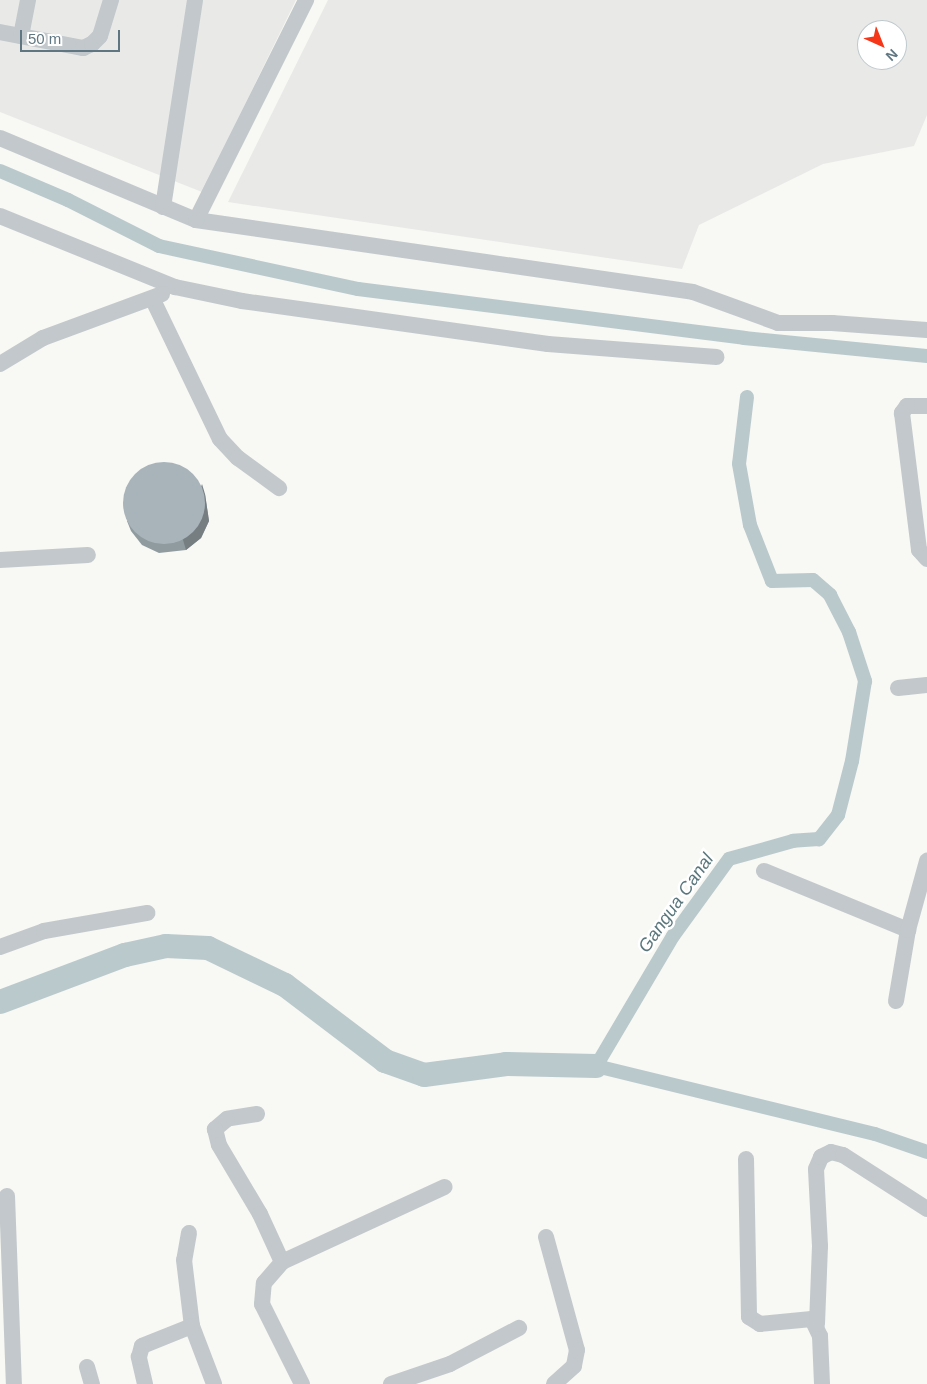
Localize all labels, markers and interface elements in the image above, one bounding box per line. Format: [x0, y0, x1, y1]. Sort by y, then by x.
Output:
scale bar [22, 20, 122, 52]
north arrow [857, 20, 907, 70]
text: 50 m [28, 30, 61, 47]
text: N [883, 46, 901, 64]
water label: Gangua Canal [634, 849, 718, 957]

